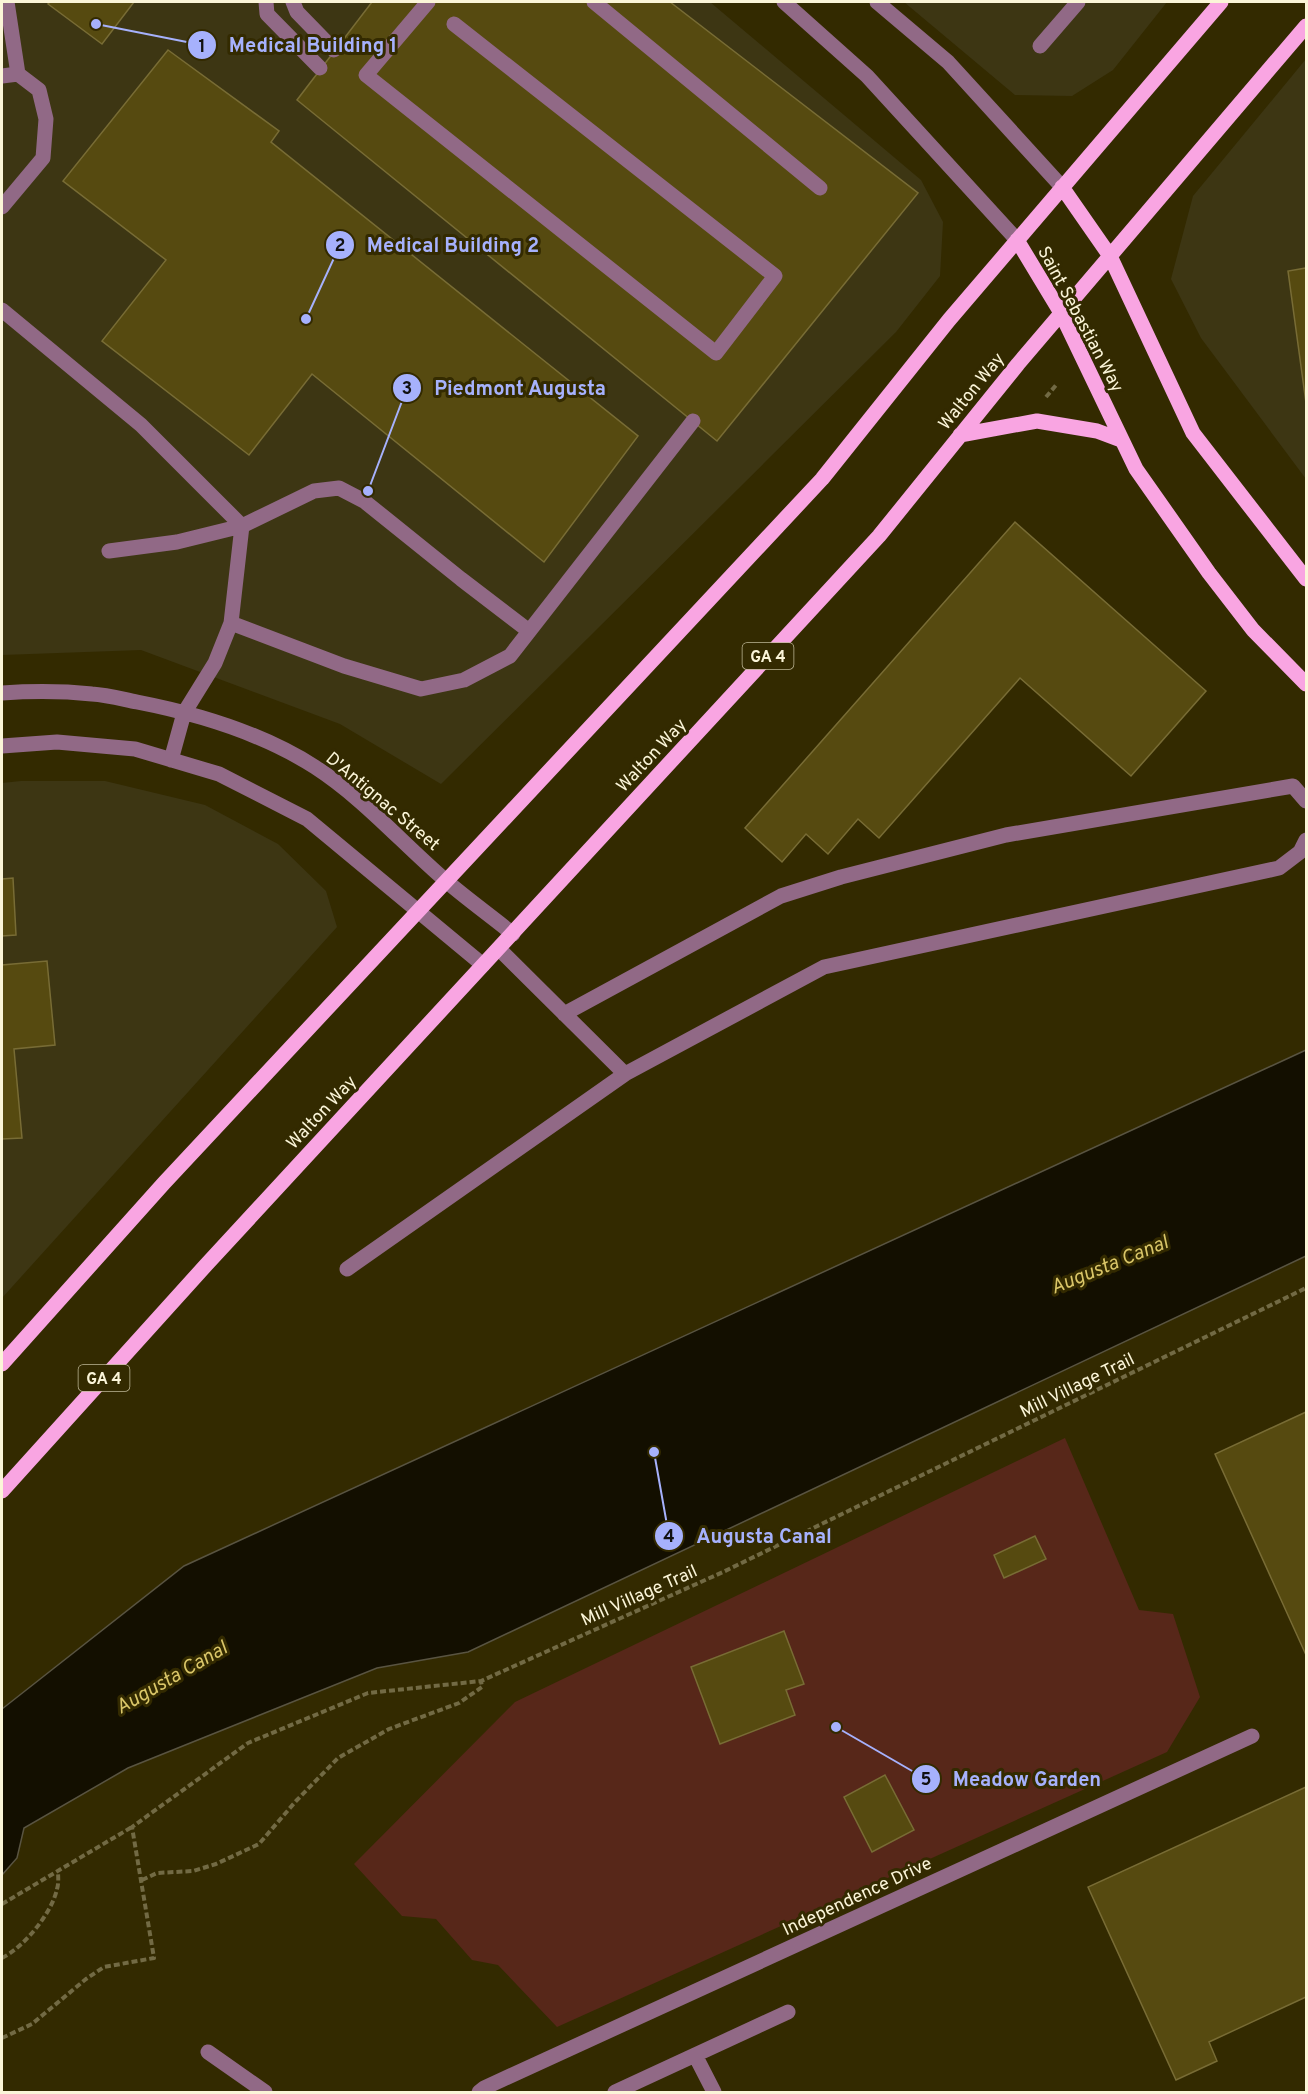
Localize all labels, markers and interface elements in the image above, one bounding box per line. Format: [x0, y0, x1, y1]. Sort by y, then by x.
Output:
callout: Medical Building 1 [187, 26, 409, 64]
text: Medical Building 1 [229, 34, 397, 60]
text: 1 [198, 36, 206, 59]
callout: Medical Building 2 [325, 226, 552, 264]
text: Medical Building 2 [367, 234, 539, 260]
text: 2 [334, 235, 346, 258]
street label: Saint Sebastian Way [1031, 243, 1128, 397]
street label: Walton Way [934, 349, 1010, 435]
callout: Piedmont Augusta [392, 369, 618, 407]
text: Piedmont Augusta [434, 377, 606, 403]
text: 3 [402, 378, 412, 401]
road number: GA 4 [742, 643, 794, 669]
street label: Walton Way [612, 714, 692, 798]
street label: D'Antignac Street [320, 748, 444, 857]
street label: Walton Way [282, 1071, 362, 1155]
water label: Augusta Canal [1047, 1230, 1173, 1301]
street label: Mill Village Trail [1016, 1349, 1139, 1424]
road number: GA 4 [78, 1365, 130, 1391]
callout: Augusta Canal [654, 1517, 844, 1555]
text: Augusta Canal [696, 1525, 832, 1551]
text: 4 [663, 1526, 675, 1549]
street label: Mill Village Trail [578, 1560, 701, 1632]
water label: Augusta Canal [111, 1636, 233, 1721]
callout: Meadow Garden [911, 1760, 1113, 1798]
text: Meadow Garden [953, 1768, 1101, 1794]
text: 5 [921, 1769, 932, 1792]
street label: Independence Drive [779, 1853, 936, 1942]

